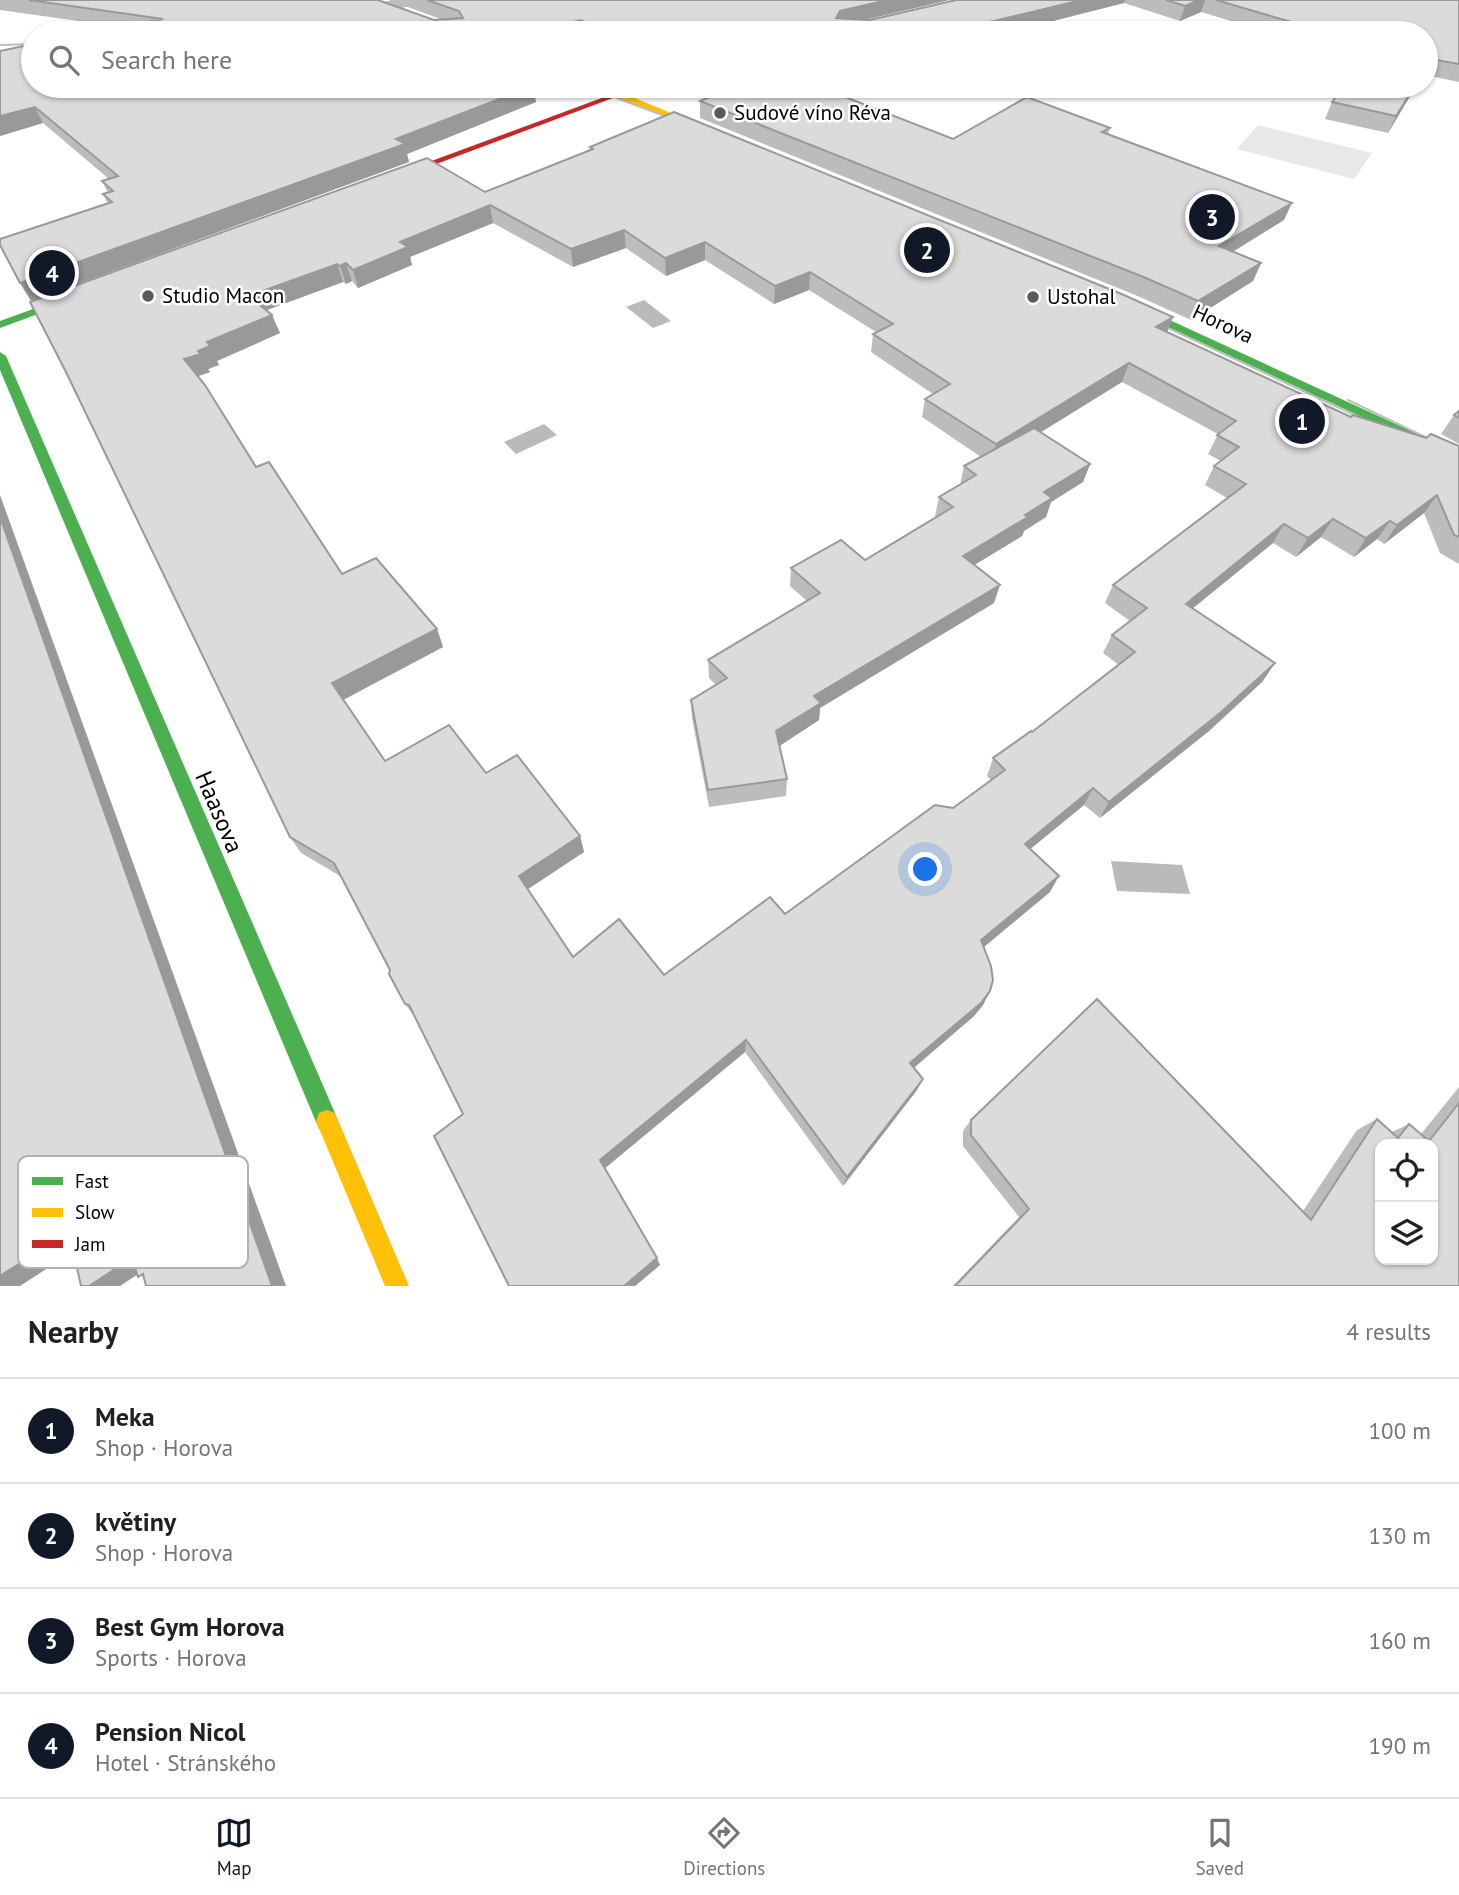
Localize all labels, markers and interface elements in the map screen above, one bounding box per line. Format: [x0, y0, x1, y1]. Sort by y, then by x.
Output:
search box [21, 21, 1438, 98]
icon: search [45, 41, 83, 79]
text: Search here [101, 43, 232, 76]
place label: Sudové víno Réva [734, 99, 891, 126]
marker: Sudové víno Réva [712, 105, 728, 121]
pin: 3 [1189, 191, 1235, 243]
pin: 2 [904, 224, 950, 276]
pin: 4 [29, 247, 75, 299]
place label: Studio Macon [162, 282, 284, 309]
place label: Ustohal [1047, 283, 1116, 310]
marker: Studio Macon [140, 288, 156, 304]
marker: Ustohal [1025, 289, 1041, 305]
street label: Horova [1188, 298, 1258, 349]
pin: 1 [1279, 395, 1325, 447]
street label: Haasova [188, 766, 251, 857]
your location [908, 852, 942, 886]
map controls [1375, 1139, 1438, 1265]
button: locate [1375, 1139, 1438, 1202]
legend [18, 1156, 248, 1268]
text: Fast [75, 1169, 109, 1193]
text: Slow [75, 1200, 115, 1224]
button: layers [1375, 1202, 1438, 1265]
text: Jam [74, 1232, 105, 1256]
text: Nearby [28, 1312, 118, 1351]
text: 4 results [1347, 1317, 1431, 1346]
text: Meka [95, 1400, 155, 1433]
text: 1 [44, 1416, 58, 1445]
text: 100 m [1369, 1416, 1431, 1445]
text: Shop · Horova [95, 1433, 233, 1462]
text: květiny [95, 1505, 176, 1538]
text: 2 [44, 1521, 58, 1550]
text: 130 m [1369, 1521, 1431, 1550]
text: Shop · Horova [95, 1538, 233, 1567]
text: Best Gym Horova [95, 1610, 285, 1643]
text: 3 [44, 1626, 58, 1655]
text: 160 m [1369, 1626, 1431, 1655]
text: Sports · Horova [95, 1643, 247, 1672]
text: Pension Nicol [95, 1715, 246, 1748]
text: 4 [44, 1731, 58, 1760]
text: 190 m [1369, 1731, 1431, 1760]
text: Hotel · Stránského [95, 1748, 276, 1777]
tab: Map [215, 1814, 253, 1880]
tab: Directions [683, 1814, 765, 1880]
tab: Saved [1196, 1814, 1244, 1880]

